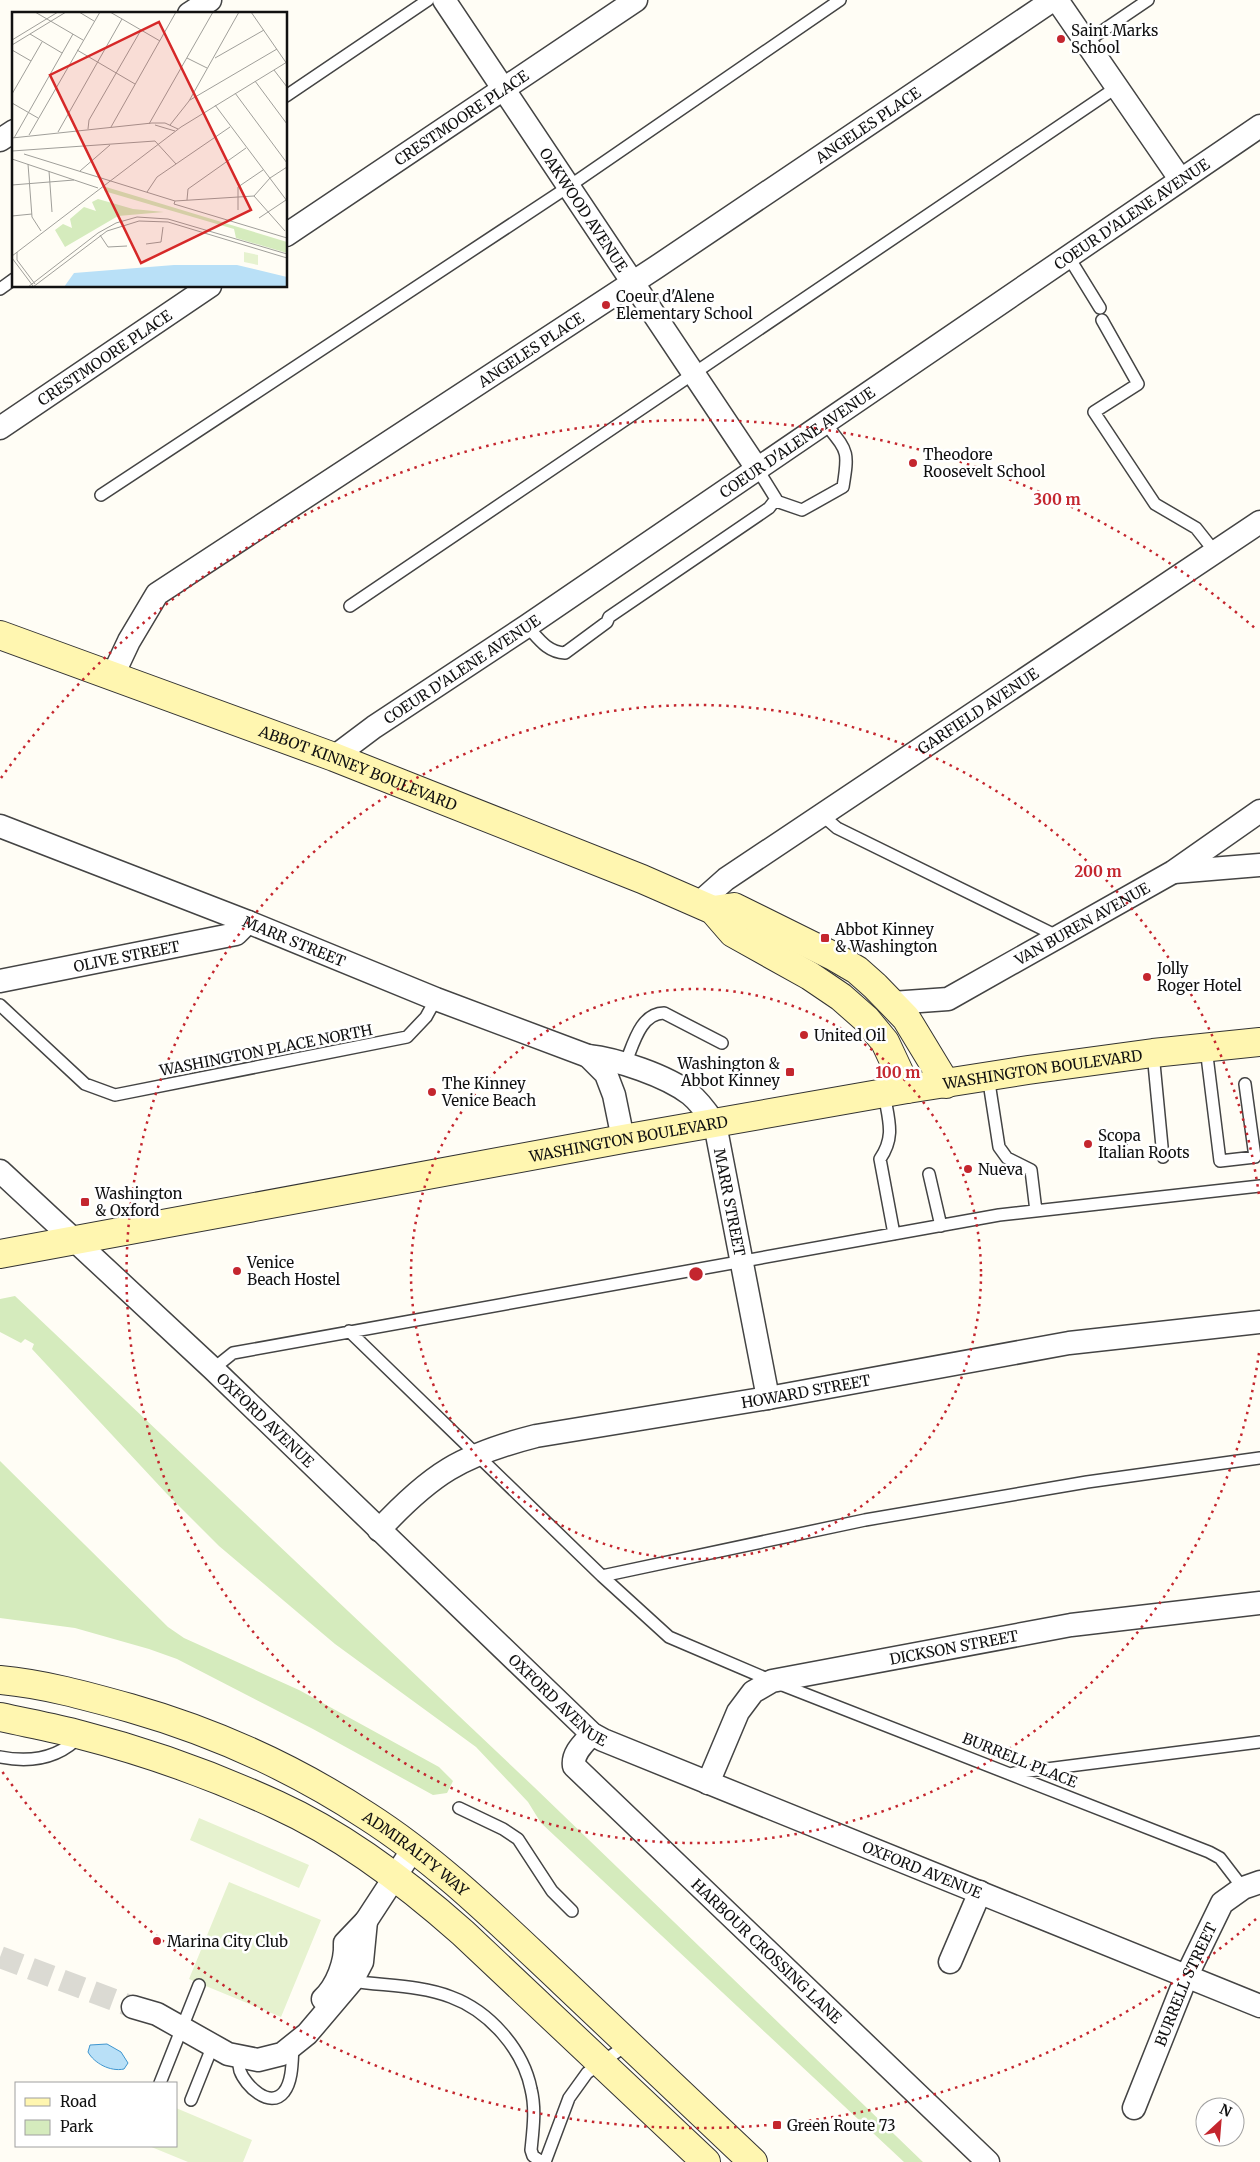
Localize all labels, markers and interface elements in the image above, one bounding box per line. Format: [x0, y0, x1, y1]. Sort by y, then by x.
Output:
inset map [12, 12, 288, 288]
place label: Saint Marks School [1071, 21, 1158, 57]
marker: Saint Marks School [1055, 33, 1067, 45]
street label: CRESTMOORE PLACE [390, 65, 532, 169]
street label: ANGELES PLACE [811, 82, 924, 167]
street label: OAKWOOD AVENUE [536, 144, 632, 276]
street label: COEUR D'ALENE AVENUE [1050, 154, 1213, 273]
place label: Coeur d'Alene Elementary School [616, 287, 753, 323]
marker: Coeur d'Alene Elementary School [600, 299, 612, 311]
street label: CRESTMOORE PLACE [34, 305, 175, 409]
street label: ANGELES PLACE [473, 308, 588, 391]
street label: COEUR D'ALENE AVENUE [716, 382, 879, 502]
place label: Theodore Roosevelt School [923, 445, 1046, 481]
marker: Theodore Roosevelt School [907, 457, 919, 469]
text: 300 m [1033, 490, 1081, 509]
street label: COEUR D'ALENE AVENUE [380, 610, 544, 728]
street label: GARFIELD AVENUE [914, 663, 1042, 758]
street label: ABBOT KINNEY BOULEVARD [256, 721, 460, 814]
text: 200 m [1074, 862, 1122, 881]
street label: VAN BUREN AVENUE [1010, 877, 1153, 970]
street label: MARR STREET [240, 911, 349, 971]
place label: Abbot Kinney & Washington [834, 920, 938, 956]
marker: Abbot Kinney & Washington [819, 932, 831, 944]
street label: OLIVE STREET [72, 936, 182, 976]
place label: Jolly Roger Hotel [1156, 959, 1242, 995]
marker: Jolly Roger Hotel [1141, 971, 1153, 983]
street label: WASHINGTON PLACE NORTH [157, 1020, 374, 1080]
place label: United Oil [814, 1026, 886, 1045]
marker: United Oil [798, 1029, 810, 1041]
street label: WASHINGTON BOULEVARD [941, 1045, 1143, 1093]
place label: Washington & Abbot Kinney [677, 1054, 781, 1090]
text: 100 m [876, 1063, 920, 1082]
marker: Washington & Abbot Kinney [784, 1066, 796, 1078]
place label: The Kinney Venice Beach [441, 1074, 536, 1110]
marker: The Kinney Venice Beach [426, 1086, 438, 1098]
street label: WASHINGTON BOULEVARD [527, 1111, 729, 1166]
place label: Scopa Italian Roots [1098, 1126, 1190, 1162]
marker: Scopa Italian Roots [1082, 1138, 1094, 1150]
street label: MARR STREET [710, 1147, 750, 1258]
place label: Nueva [978, 1160, 1023, 1179]
marker: Nueva [962, 1163, 974, 1175]
place label: Washington & Oxford [94, 1184, 183, 1220]
marker: Washington & Oxford [79, 1196, 91, 1208]
place label: Venice Beach Hostel [246, 1253, 340, 1289]
marker: Venice Beach Hostel [231, 1265, 243, 1277]
centre of rings [687, 1265, 705, 1283]
street label: OXFORD AVENUE [213, 1369, 319, 1471]
street label: HOWARD STREET [740, 1370, 873, 1412]
street label: DICKSON STREET [888, 1625, 1020, 1668]
street label: OXFORD AVENUE [505, 1650, 611, 1750]
street label: BURRELL PLACE [960, 1728, 1081, 1792]
street label: ADMIRALTY WAY [359, 1806, 473, 1900]
street label: OXFORD AVENUE [860, 1837, 985, 1902]
street label: HARBOUR CROSSING LANE [688, 1874, 846, 2027]
street label: BURRELL STREET [1150, 1919, 1221, 2049]
place label: Marina City Club [167, 1932, 288, 1951]
marker: Marina City Club [151, 1935, 163, 1947]
legend [15, 2082, 178, 2147]
text: Road [60, 2092, 96, 2111]
north arrow [1195, 2097, 1245, 2147]
text: N [1217, 2100, 1235, 2121]
place label: Green Route 73 [787, 2116, 896, 2135]
text: Park [60, 2117, 94, 2136]
marker: Green Route 73 [771, 2119, 783, 2131]

